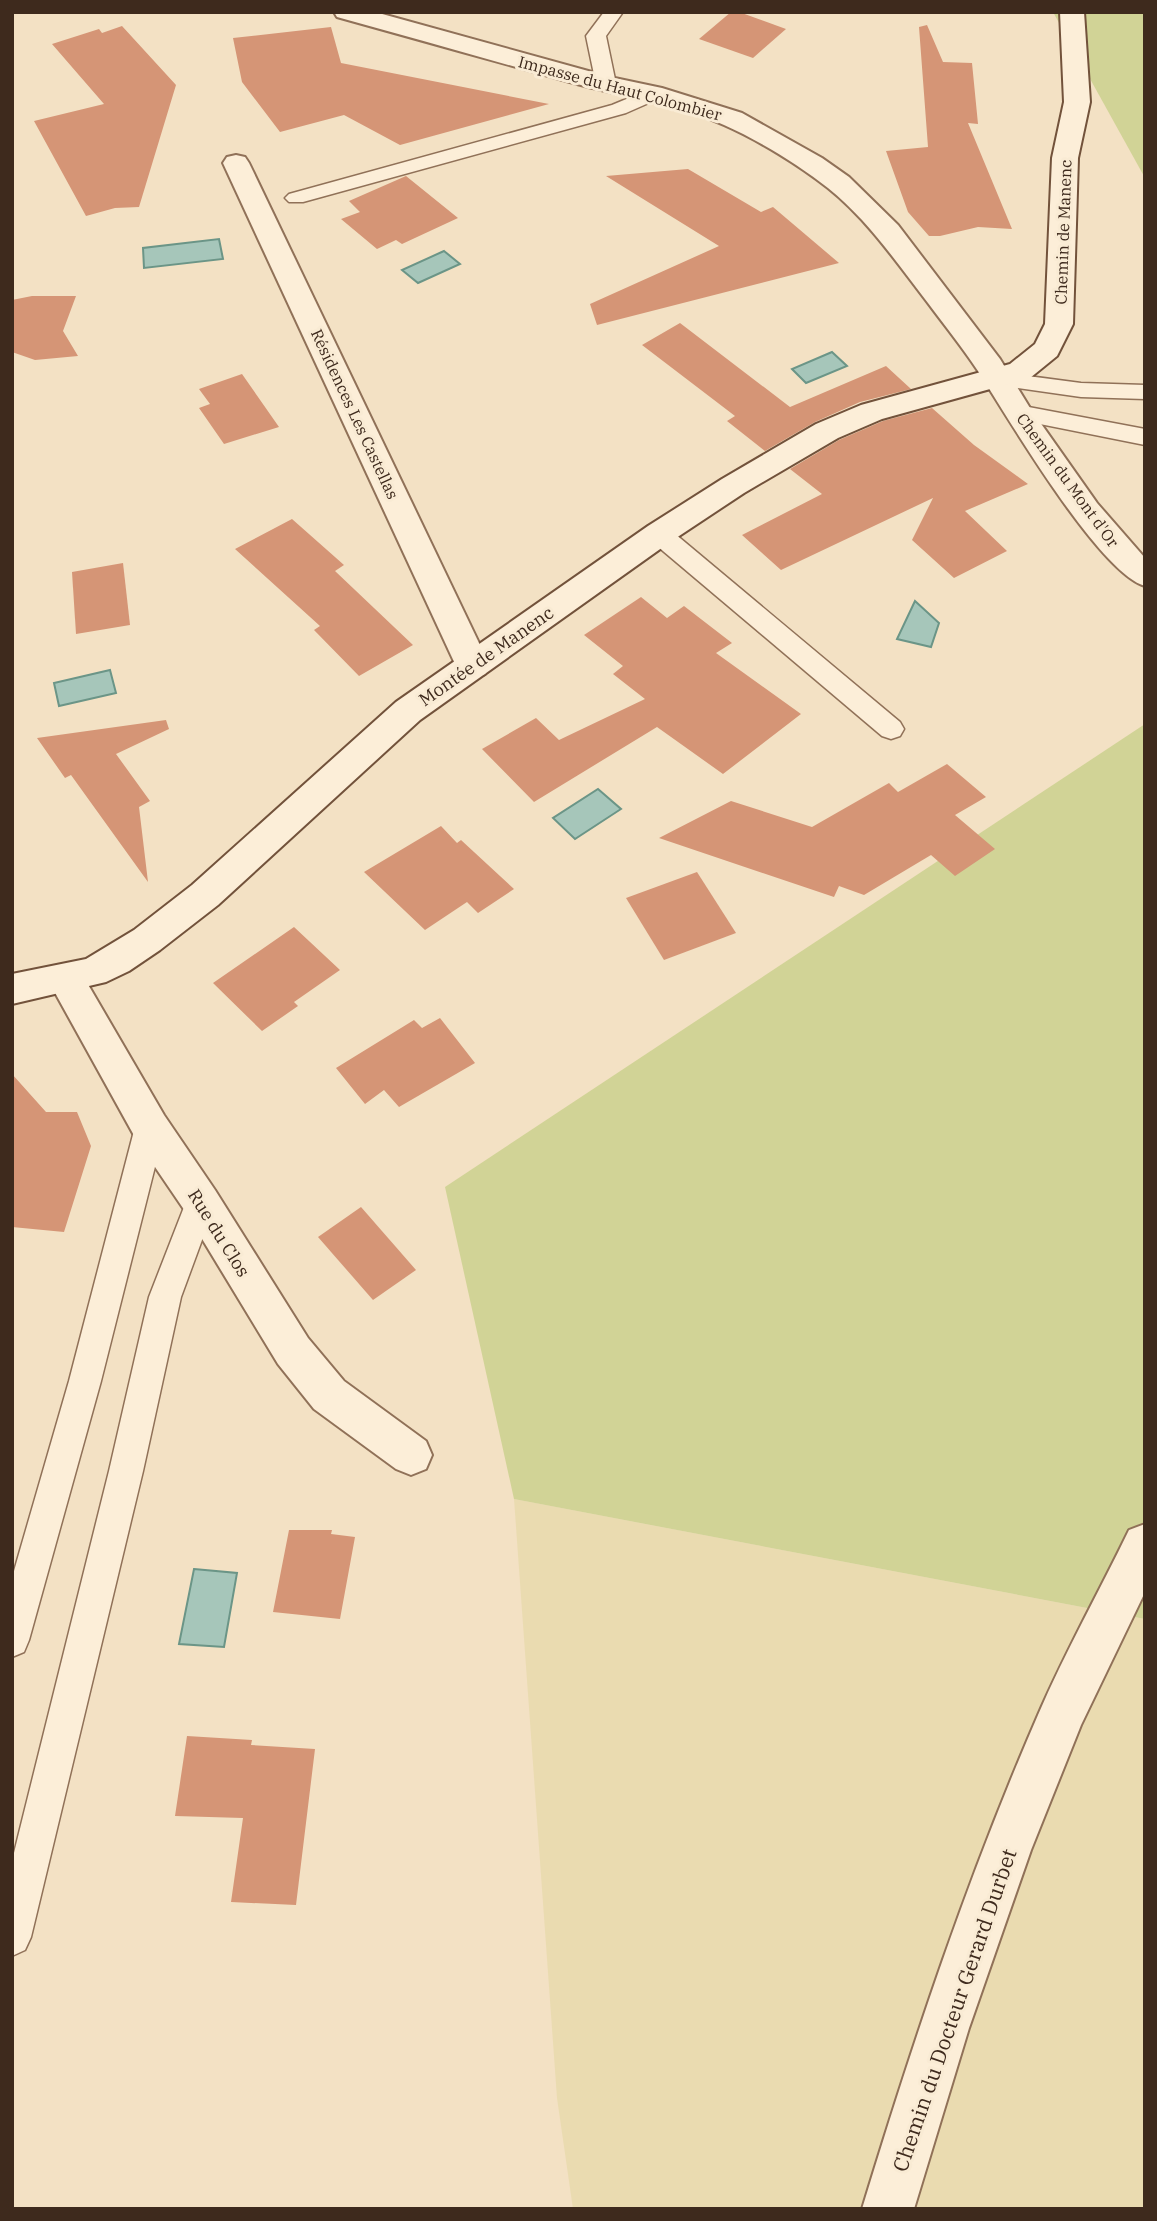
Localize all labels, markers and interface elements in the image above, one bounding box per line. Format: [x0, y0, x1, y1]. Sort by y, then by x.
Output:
street label: Impasse du Haut Colombier [516, 51, 724, 125]
street label: Chemin de Manenc [1050, 159, 1076, 305]
street label: Résidences Les Castellas [307, 326, 403, 502]
street label: Chemin du Mont d'Or [1013, 409, 1123, 551]
street label: Montée de Manenc [414, 601, 558, 711]
street label: Rue du Clos [183, 1185, 255, 1281]
street label: Chemin du Docteur Gerard Durbet [885, 1845, 1023, 2175]

